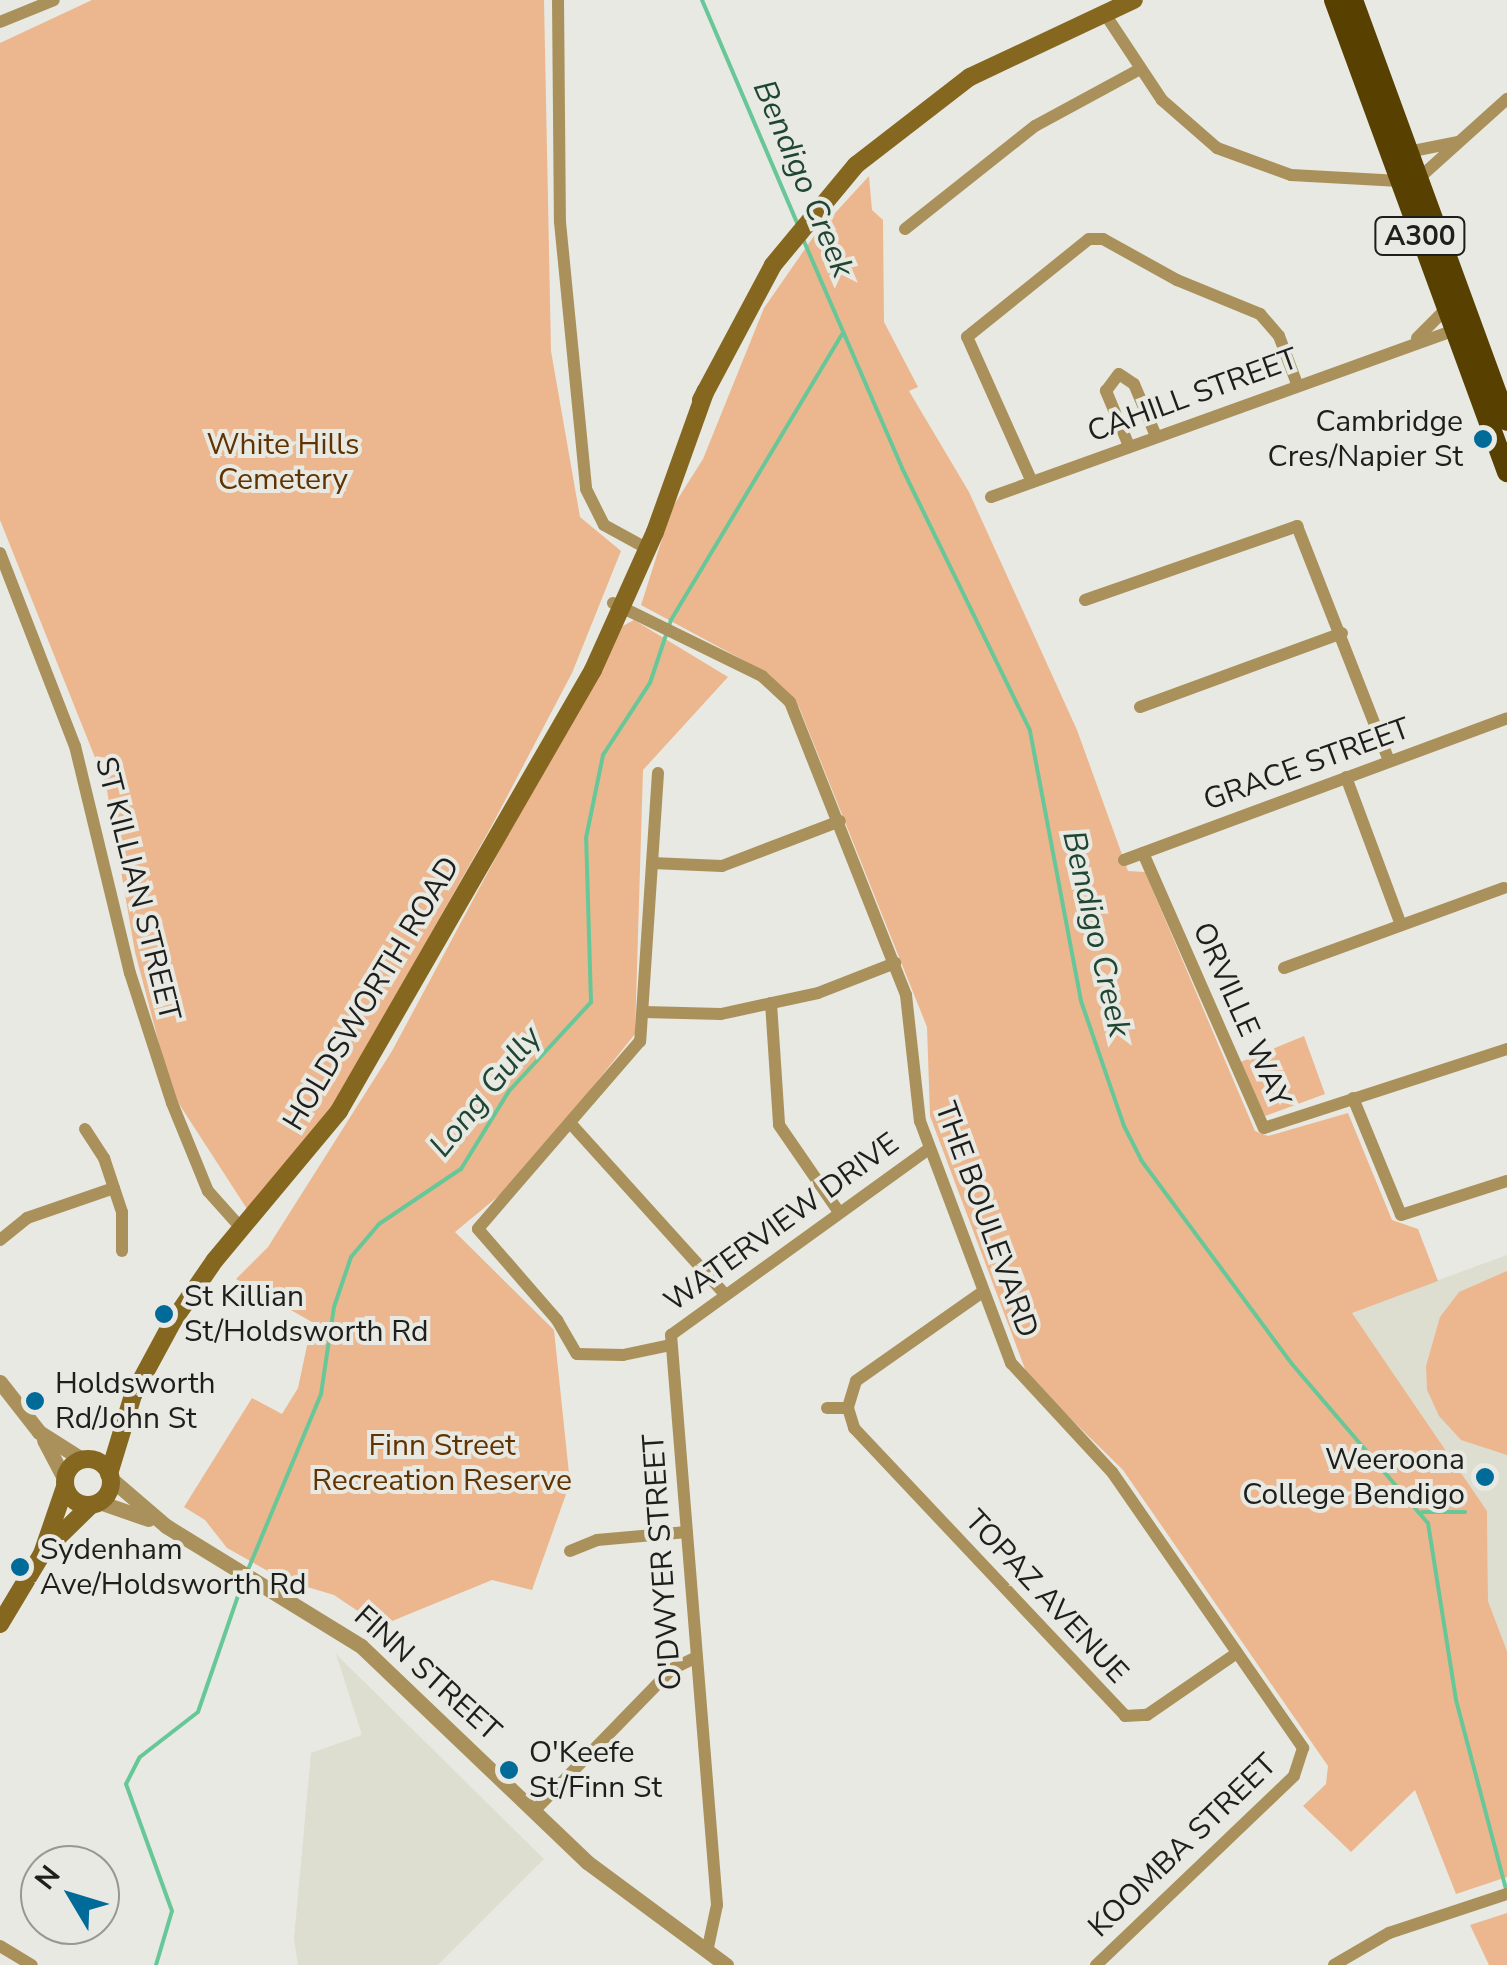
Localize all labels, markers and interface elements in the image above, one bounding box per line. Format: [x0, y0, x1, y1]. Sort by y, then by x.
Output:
water label: Bendigo Creek [744, 75, 862, 283]
road number: A300 [1372, 213, 1468, 259]
street label: CAHILL STREET [1083, 341, 1303, 451]
place label: Cambridge Cres/Napier St [1268, 404, 1463, 474]
park label: White Hills Cemetery [207, 427, 359, 498]
marker: Cambridge Cres/Napier St [1472, 428, 1494, 450]
street label: GRACE STREET [1199, 711, 1415, 819]
street label: ST KILLIAN STREET [87, 753, 187, 1025]
water label: Bendigo Creek [1054, 827, 1138, 1041]
street label: HOLDSWORTH ROAD [276, 851, 468, 1137]
street label: ORVILLE WAY [1184, 917, 1298, 1113]
water label: Long Gully [422, 1019, 550, 1165]
street label: THE BOULEVARD [927, 1097, 1045, 1343]
street label: WATERVIEW DRIVE [658, 1126, 906, 1320]
place label: St Killian St/Holdsworth Rd [184, 1279, 428, 1350]
marker: St Killian St/Holdsworth Rd [153, 1303, 175, 1325]
place label: Holdsworth Rd/John St [55, 1366, 216, 1436]
marker: Holdsworth Rd/John St [24, 1390, 46, 1412]
park label: Finn Street Recreation Reserve [312, 1428, 572, 1498]
street label: O'DWYER STREET [636, 1433, 690, 1691]
place label: Weeroona College Bendigo [1242, 1442, 1465, 1512]
marker: Weeroona College Bendigo [1474, 1466, 1496, 1488]
street label: TOPAZ AVENUE [957, 1503, 1135, 1691]
place label: Sydenham Ave/Holdsworth Rd [40, 1532, 306, 1602]
marker: Sydenham Ave/Holdsworth Rd [9, 1556, 31, 1578]
street label: FINN STREET [346, 1599, 508, 1749]
place label: O'Keefe St/Finn St [529, 1735, 662, 1806]
street label: KOOMBA STREET [1081, 1747, 1285, 1945]
marker: O'Keefe St/Finn St [498, 1759, 520, 1781]
north arrow [20, 1845, 120, 1945]
text: N [27, 1858, 69, 1898]

